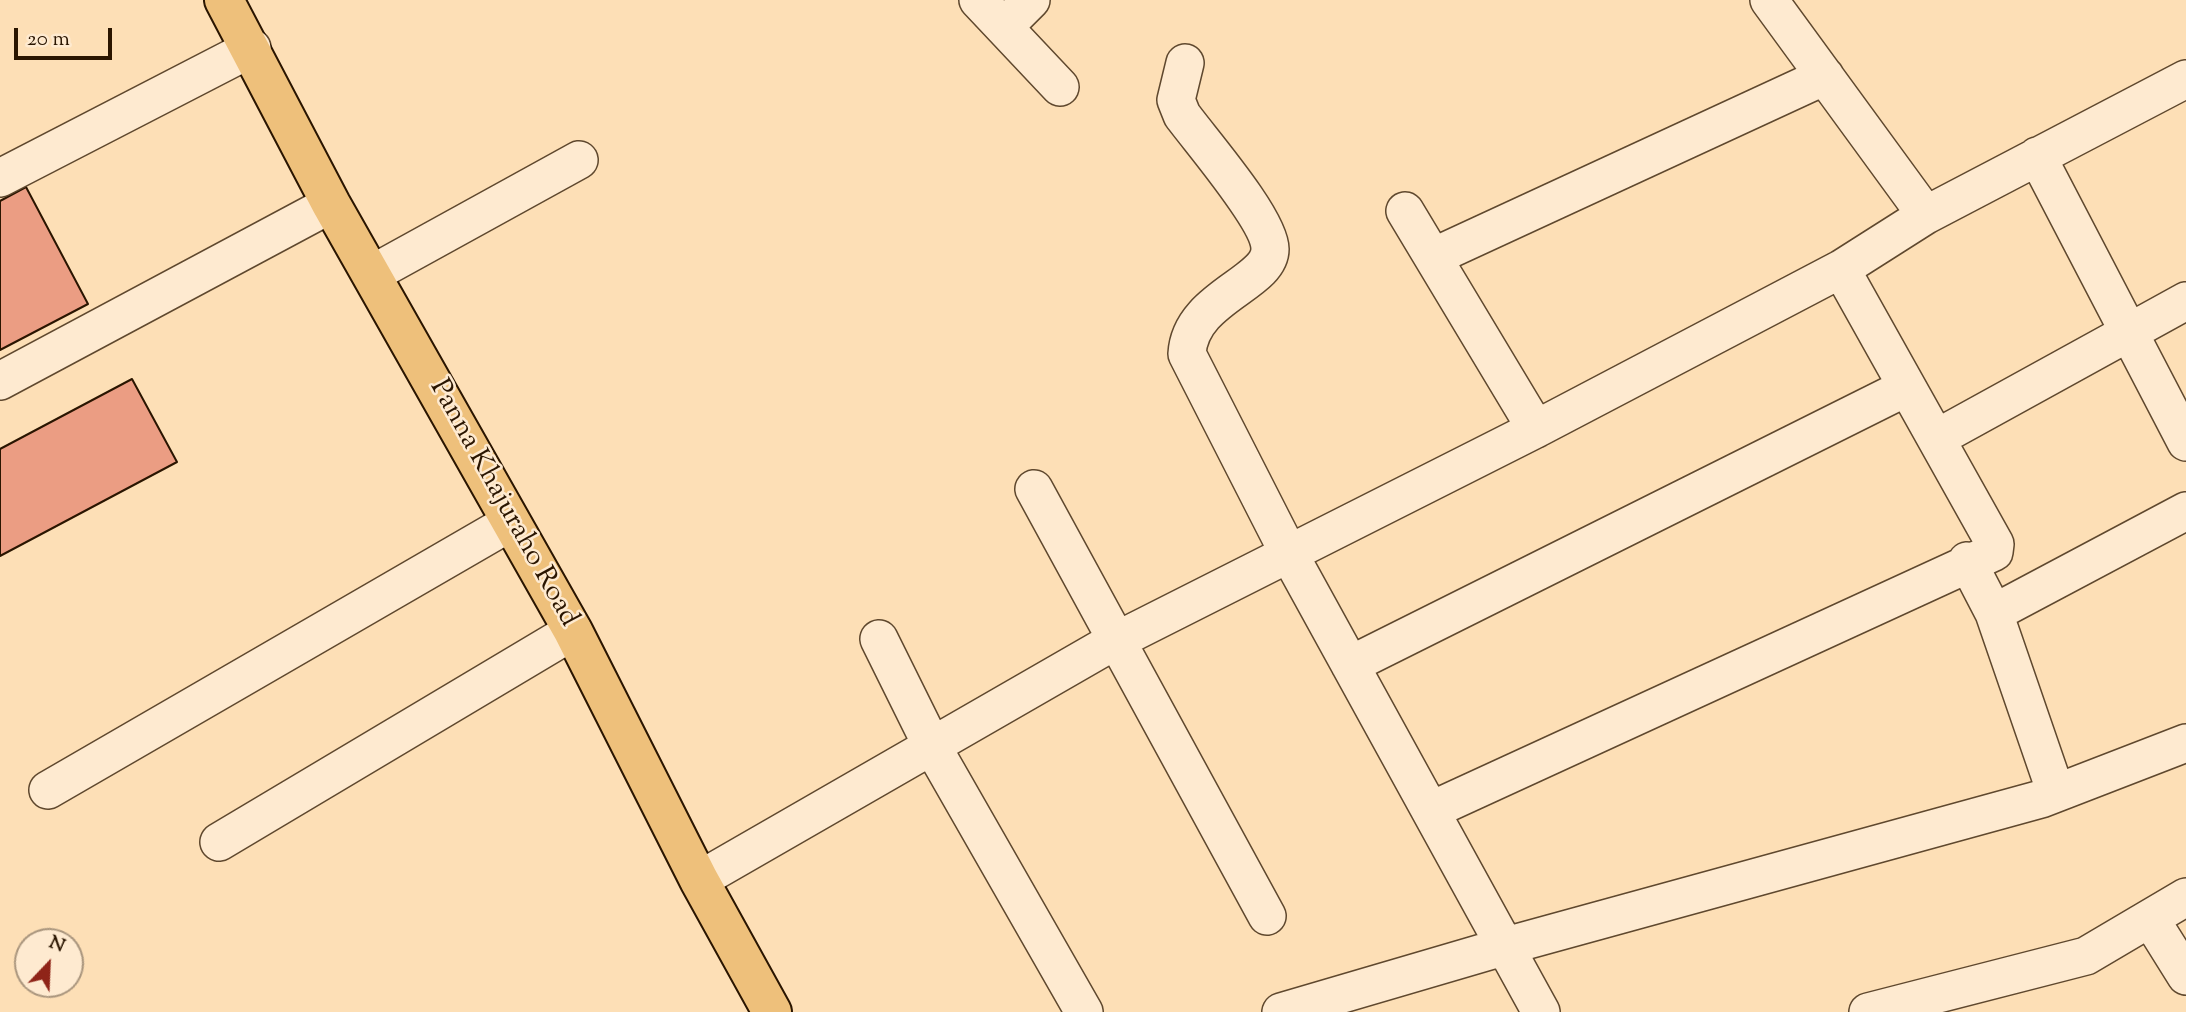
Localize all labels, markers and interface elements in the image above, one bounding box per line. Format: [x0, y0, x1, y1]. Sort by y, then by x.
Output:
scale bar [18, 14, 116, 58]
text: 20 m [27, 25, 70, 55]
street label: Panna Khajuraho Road [420, 375, 584, 633]
north arrow [14, 928, 84, 998]
text: N [44, 930, 69, 960]

